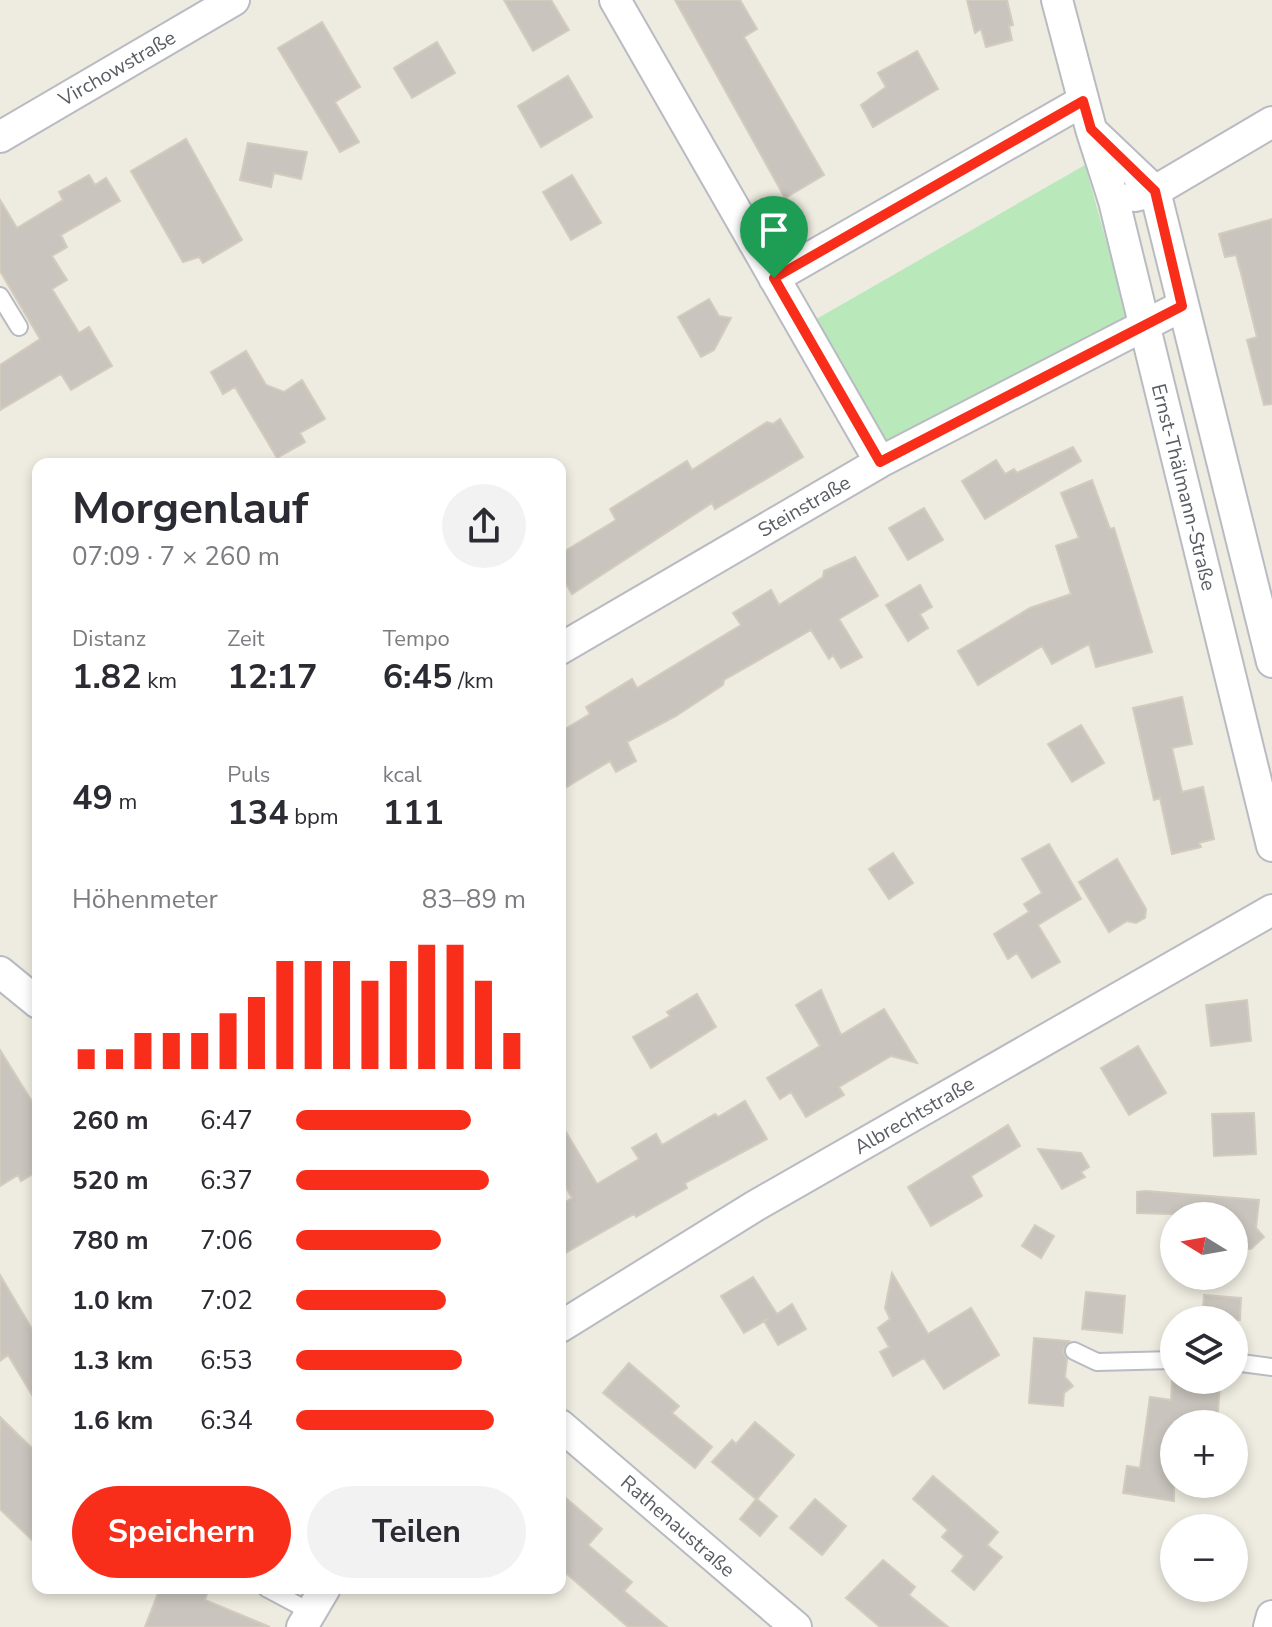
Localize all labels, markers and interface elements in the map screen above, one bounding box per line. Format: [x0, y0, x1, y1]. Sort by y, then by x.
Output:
street label: Virchowstraße [53, 24, 181, 113]
pin [740, 196, 808, 278]
icon: arrive [752, 208, 796, 252]
street label: Ernst-Thälmann-Straße [1145, 381, 1222, 593]
street label: Steinstraße [753, 469, 856, 544]
text: Morgenlauf [72, 479, 308, 539]
button: share [442, 484, 526, 568]
text: 07:09 · 7 × 260 m [72, 539, 280, 574]
text: Distanz [72, 624, 146, 654]
text: Zeit [227, 624, 264, 654]
text: Tempo [383, 624, 450, 654]
text: 1.82 [72, 654, 142, 700]
text: 12:17 [227, 654, 317, 700]
text: 6:45 [383, 654, 452, 700]
text: km [142, 666, 177, 696]
text: /km [452, 666, 494, 696]
text: Puls [227, 760, 270, 790]
text: kcal [383, 760, 422, 790]
text: 49 [72, 775, 113, 821]
text: m [113, 787, 137, 817]
text: 134 [227, 790, 289, 836]
text: 111 [383, 790, 444, 836]
text: bpm [289, 802, 339, 832]
text: Höhenmeter [72, 882, 218, 917]
text: 83–89 m [422, 882, 526, 917]
street label: Albrechtstraße [849, 1070, 979, 1161]
text: 260 m [72, 1103, 149, 1138]
text: 6:47 [200, 1103, 253, 1138]
text: 520 m [72, 1163, 149, 1198]
text: 6:37 [200, 1163, 253, 1198]
north arrow [1160, 1202, 1248, 1290]
map controls [1160, 1202, 1248, 1602]
text: 780 m [72, 1223, 149, 1258]
text: 7:06 [200, 1223, 253, 1258]
text: 1.0 km [72, 1283, 153, 1318]
text: 7:02 [200, 1283, 253, 1318]
button: layers [1160, 1306, 1248, 1394]
text: 1.3 km [72, 1343, 153, 1378]
text: 6:53 [200, 1343, 253, 1378]
text: 1.6 km [72, 1403, 153, 1438]
text: 6:34 [200, 1403, 253, 1438]
button: + [1160, 1410, 1248, 1498]
street label: Rathenaustraße [615, 1469, 741, 1584]
button: Speichern [72, 1486, 291, 1578]
button: Teilen [307, 1486, 526, 1578]
button: − [1160, 1514, 1248, 1602]

